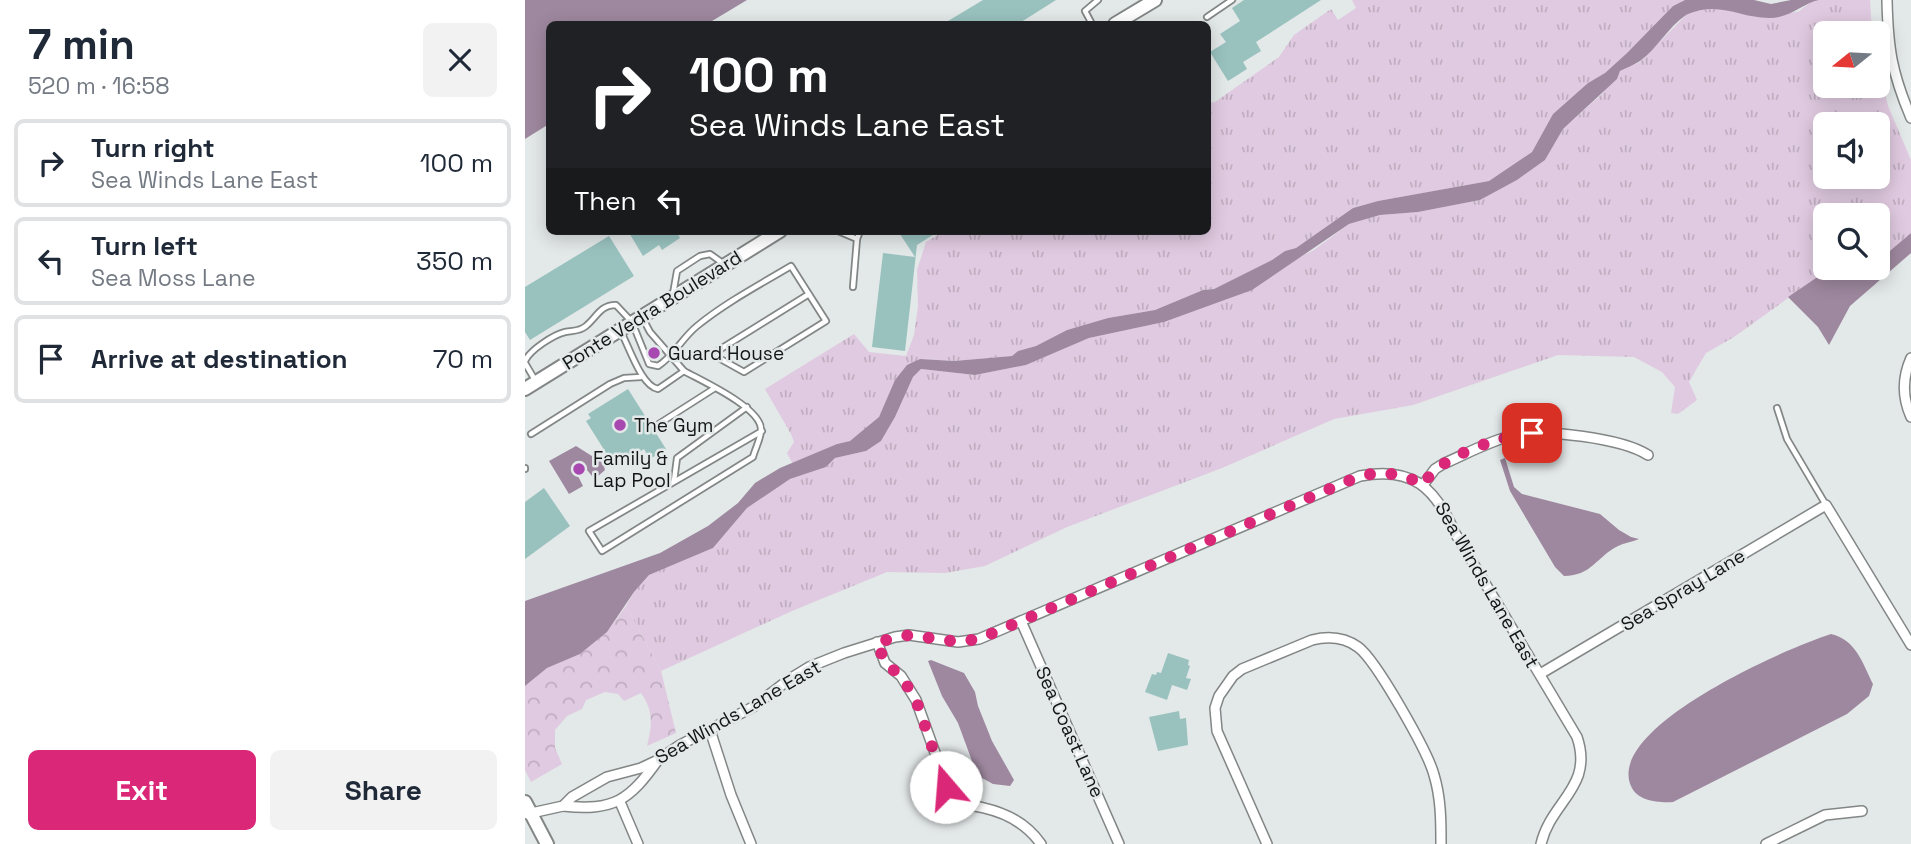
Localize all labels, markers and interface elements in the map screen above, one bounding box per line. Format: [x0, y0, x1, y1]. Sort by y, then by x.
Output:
text: 7 min [28, 18, 135, 71]
north arrow [1813, 21, 1890, 98]
map controls [1813, 21, 1890, 280]
button: close [423, 23, 497, 97]
text: 100 m [689, 44, 829, 106]
icon: right [574, 49, 665, 140]
text: 520 m · 16:58 [28, 71, 170, 101]
text: Sea Winds Lane East [689, 105, 1005, 145]
button: sound [1813, 112, 1890, 189]
text: Turn right [91, 131, 215, 165]
icon: right [32, 144, 70, 182]
text: 100 m [420, 146, 493, 180]
text: Sea Winds Lane East [91, 165, 318, 195]
icon: left [651, 182, 689, 220]
text: Then [574, 184, 637, 218]
button: search [1813, 203, 1890, 280]
text: Turn left [91, 229, 198, 263]
icon: left [32, 242, 70, 280]
text: 350 m [416, 244, 493, 278]
street label: Ponte Vedra Boulevard [558, 245, 746, 375]
text: Sea Moss Lane [91, 263, 256, 293]
icon: arrive [32, 340, 70, 378]
place label: Guard House [668, 341, 784, 366]
text: Arrive at destination [91, 342, 348, 376]
text: 70 m [433, 342, 493, 376]
marker: Guard House [646, 345, 662, 361]
pin [1502, 403, 1562, 463]
place label: The Gym [634, 413, 713, 438]
icon: arrive [1513, 414, 1551, 452]
marker: The Gym [612, 417, 628, 433]
place label: Family & Lap Pool [593, 446, 671, 493]
marker: Family & Lap Pool [571, 461, 587, 477]
street label: Sea Winds Lane East [1429, 497, 1545, 673]
street label: Sea Spray Lane [1616, 543, 1750, 637]
street label: Sea Winds Lane East [650, 654, 826, 770]
street label: Sea Coast Lane [1030, 662, 1110, 802]
button: Exit [28, 750, 256, 830]
button: Share [270, 750, 497, 830]
position arrow [909, 750, 983, 824]

